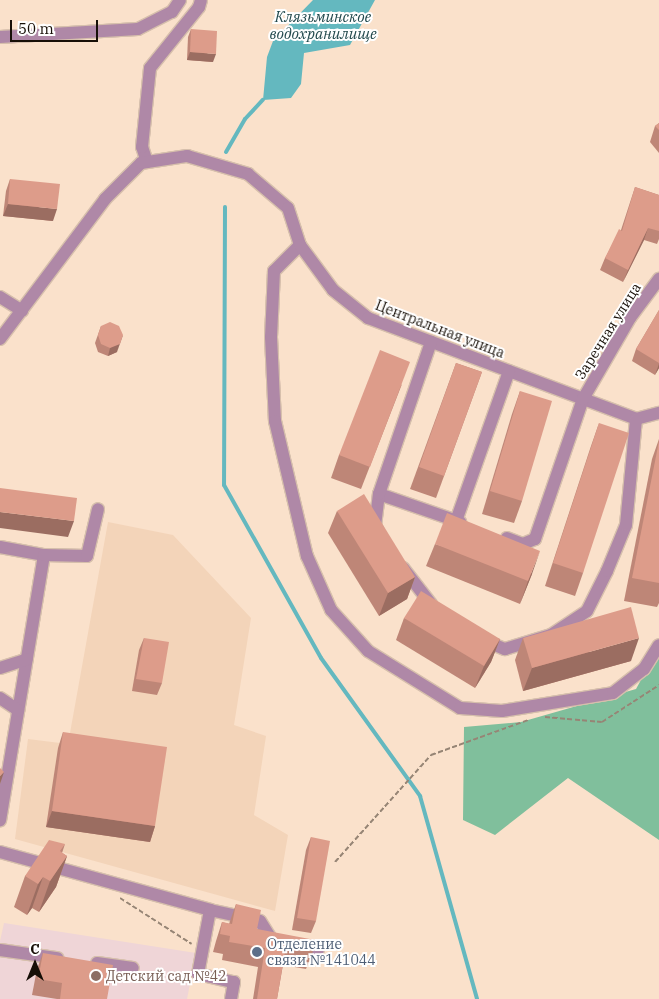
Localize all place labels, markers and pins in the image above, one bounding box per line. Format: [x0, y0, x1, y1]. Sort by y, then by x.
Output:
place label: Отделение связи №141044 [267, 936, 376, 969]
marker: Отделение связи №141044 [251, 946, 263, 958]
place label: Детский сад №42 [106, 968, 227, 984]
marker: Детский сад №42 [90, 970, 102, 982]

